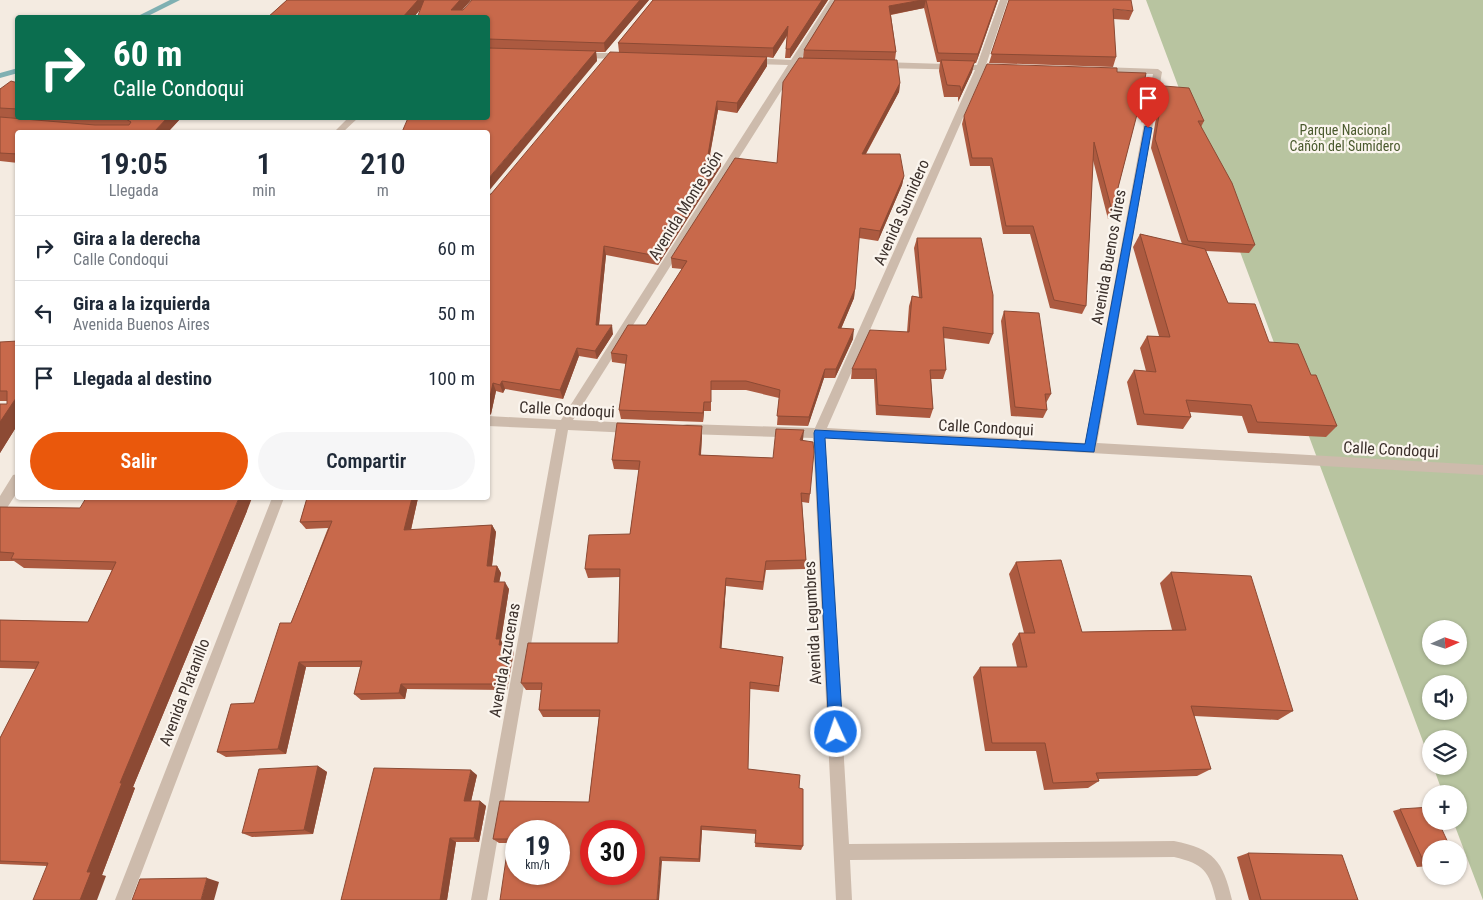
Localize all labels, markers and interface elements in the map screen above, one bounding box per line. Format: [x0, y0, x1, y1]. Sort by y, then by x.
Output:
text: 60 m [113, 34, 182, 75]
icon: right [30, 35, 95, 100]
text: Calle Condoqui [113, 76, 244, 101]
pin [1127, 77, 1169, 128]
icon: arrive [1134, 84, 1162, 112]
park label: Parque Nacional Cañón del Sumidero [1290, 122, 1400, 154]
text: 19:05 [99, 146, 168, 181]
text: 1 [256, 146, 272, 181]
text: 210 [360, 146, 405, 181]
street label: Avenida Monte Sión [644, 147, 727, 263]
street label: Avenida Sumidero [870, 156, 933, 268]
text: Llegada [109, 181, 159, 200]
text: min [252, 181, 276, 200]
text: m [377, 181, 389, 200]
street label: Avenida Buenos Aires [1087, 188, 1130, 326]
text: Gira a la derecha [73, 227, 200, 250]
icon: right [30, 234, 58, 262]
text: 60 m [438, 237, 475, 260]
text: Calle Condoqui [73, 250, 168, 269]
text: Gira a la izquierda [73, 292, 210, 315]
icon: left [30, 299, 58, 327]
text: 50 m [438, 302, 475, 325]
text: Avenida Buenos Aires [73, 315, 210, 334]
icon: arrive [30, 364, 58, 392]
text: Llegada al destino [73, 367, 212, 390]
text: 100 m [428, 367, 475, 390]
street label: Calle Condoqui [519, 398, 615, 421]
street label: Calle Condoqui [938, 416, 1034, 439]
button: Salir [30, 432, 248, 490]
button: Compartir [258, 432, 475, 490]
street label: Calle Condoqui [1343, 438, 1439, 461]
street label: Avenida Legumbres [800, 561, 825, 685]
street label: Avenida Azucenas [485, 602, 524, 719]
north arrow [1422, 620, 1468, 665]
map controls [1422, 620, 1467, 885]
street label: Avenida Platanillo [155, 636, 214, 748]
button: sound [1422, 675, 1467, 720]
position arrow [809, 705, 861, 757]
button: layers [1422, 730, 1467, 775]
button: + [1422, 785, 1467, 830]
speed limit sign: 30 [580, 820, 645, 885]
text: 19 [525, 832, 550, 861]
button: − [1422, 840, 1467, 885]
text: km/h [525, 858, 550, 872]

